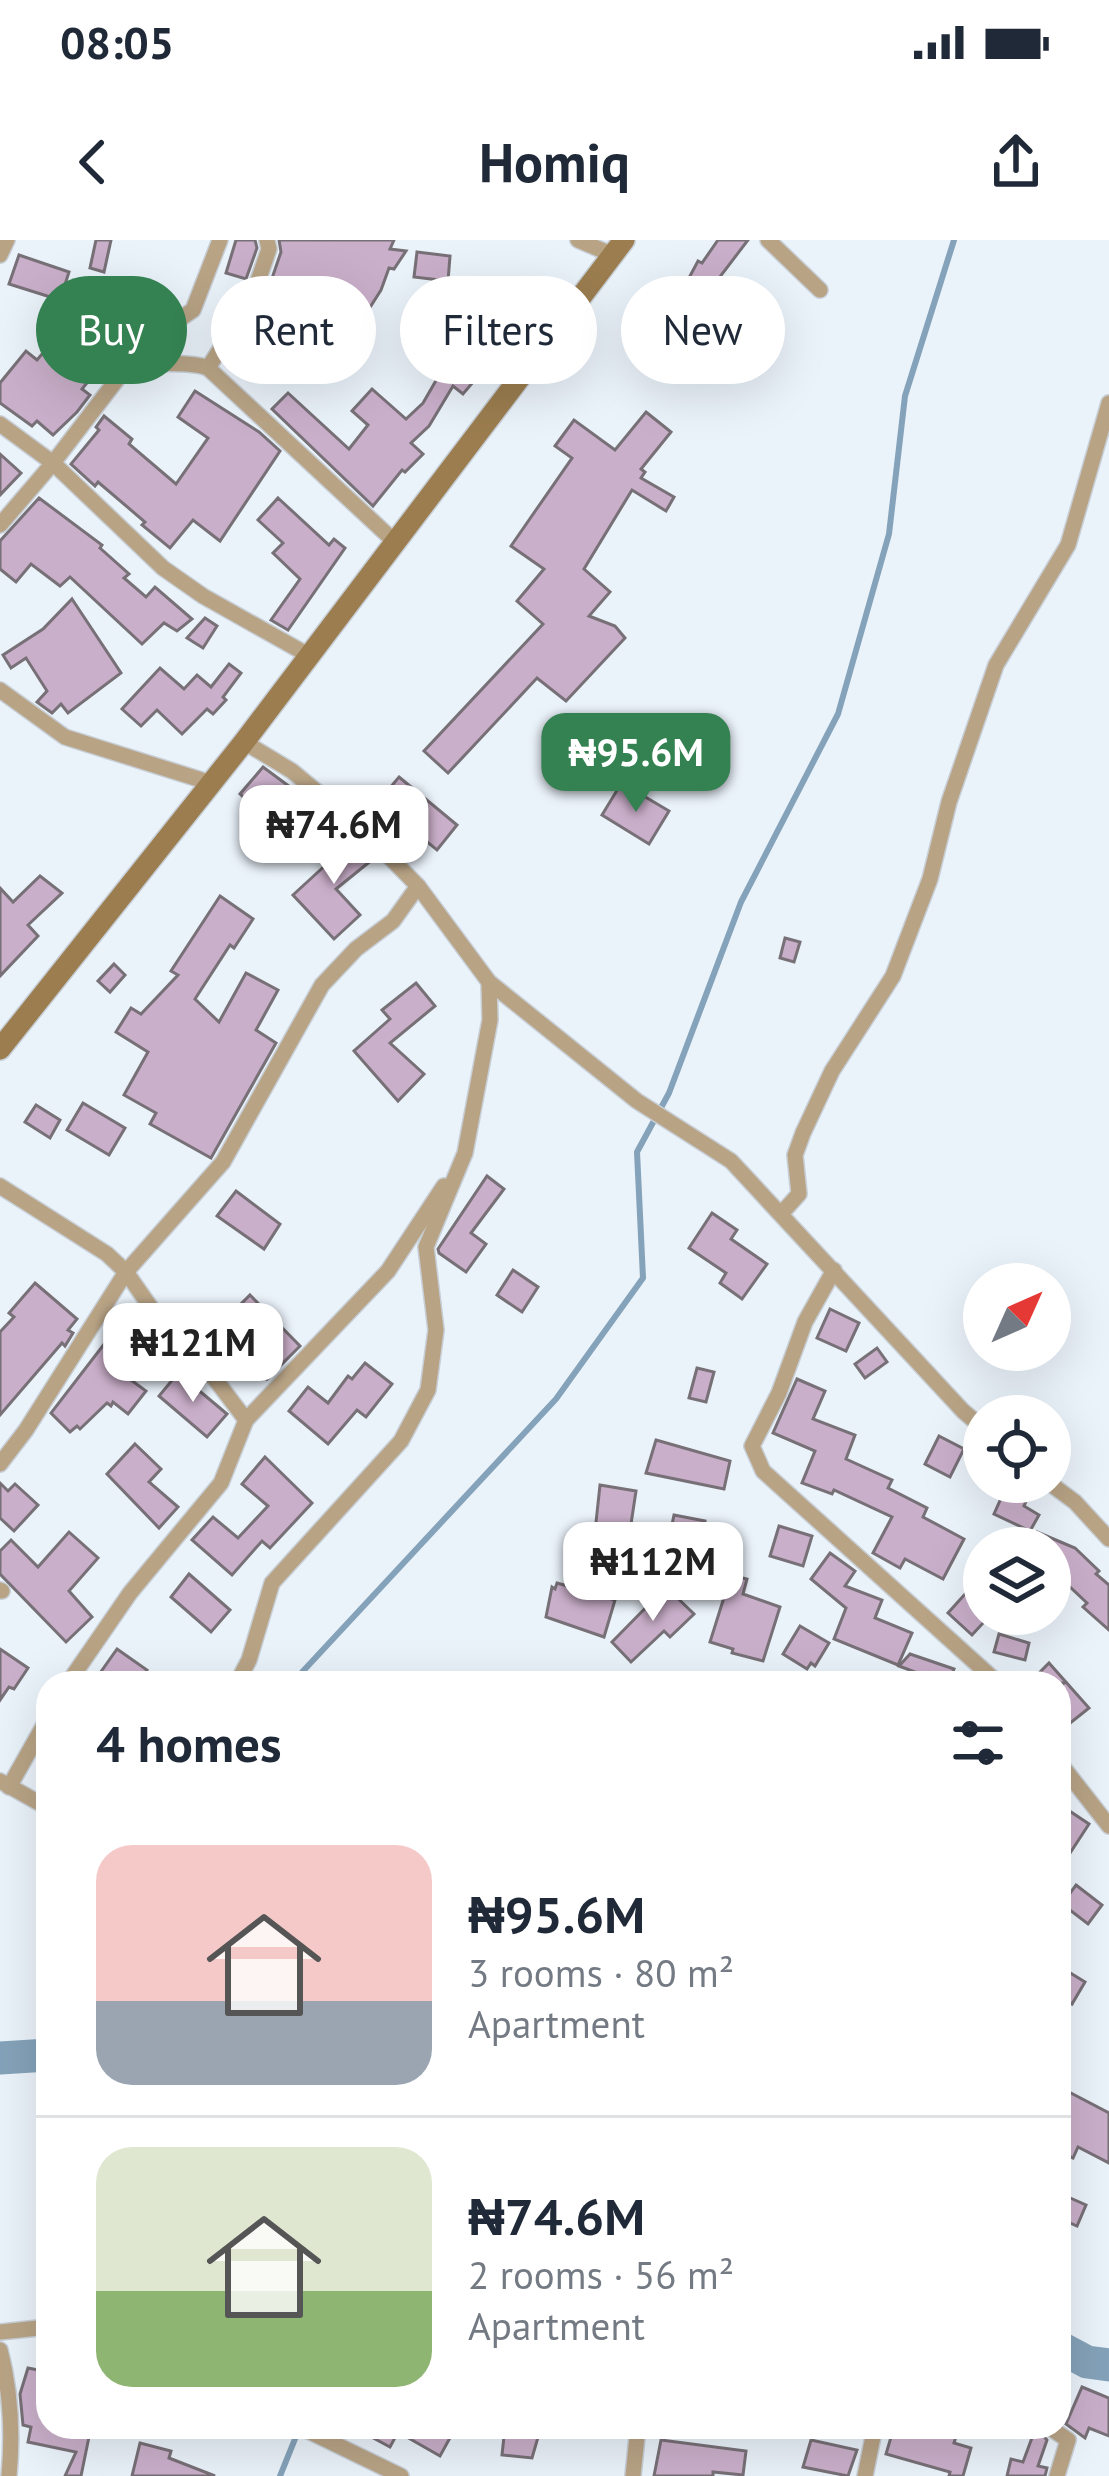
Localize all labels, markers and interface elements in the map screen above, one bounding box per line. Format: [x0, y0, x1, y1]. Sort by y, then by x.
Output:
text: 08:05 [60, 13, 174, 71]
text: Homiq [479, 127, 630, 197]
icon: back [60, 129, 126, 195]
icon: share [983, 129, 1049, 195]
chip: Buy [36, 276, 187, 384]
chip: Rent [211, 276, 376, 384]
chip: Filters [400, 276, 597, 384]
chip: New [621, 276, 785, 384]
pin: ₦95.6M [538, 713, 734, 815]
text: ₦95.6M [568, 726, 704, 777]
pin: ₦74.6M [236, 785, 432, 887]
text: ₦74.6M [266, 798, 402, 849]
north arrow [963, 1263, 1071, 1371]
map controls [963, 1263, 1071, 1635]
pin: ₦121M [109, 1303, 277, 1405]
text: ₦121M [130, 1316, 256, 1367]
button: locate [963, 1395, 1071, 1503]
pin: ₦112M [569, 1522, 737, 1624]
button: layers [963, 1527, 1071, 1635]
text: ₦112M [590, 1535, 716, 1586]
text: 4 homes [96, 1710, 282, 1776]
icon: filters [945, 1710, 1011, 1776]
text: ₦95.6M [468, 1881, 645, 1947]
icon: home [192, 1893, 336, 2037]
text: 3 rooms · 80 m² [468, 1947, 734, 1998]
text: Apartment [468, 1998, 645, 2049]
text: ₦74.6M [468, 2183, 645, 2249]
icon: home [192, 2195, 336, 2339]
text: 2 rooms · 56 m² [468, 2249, 734, 2300]
text: Apartment [468, 2300, 645, 2351]

